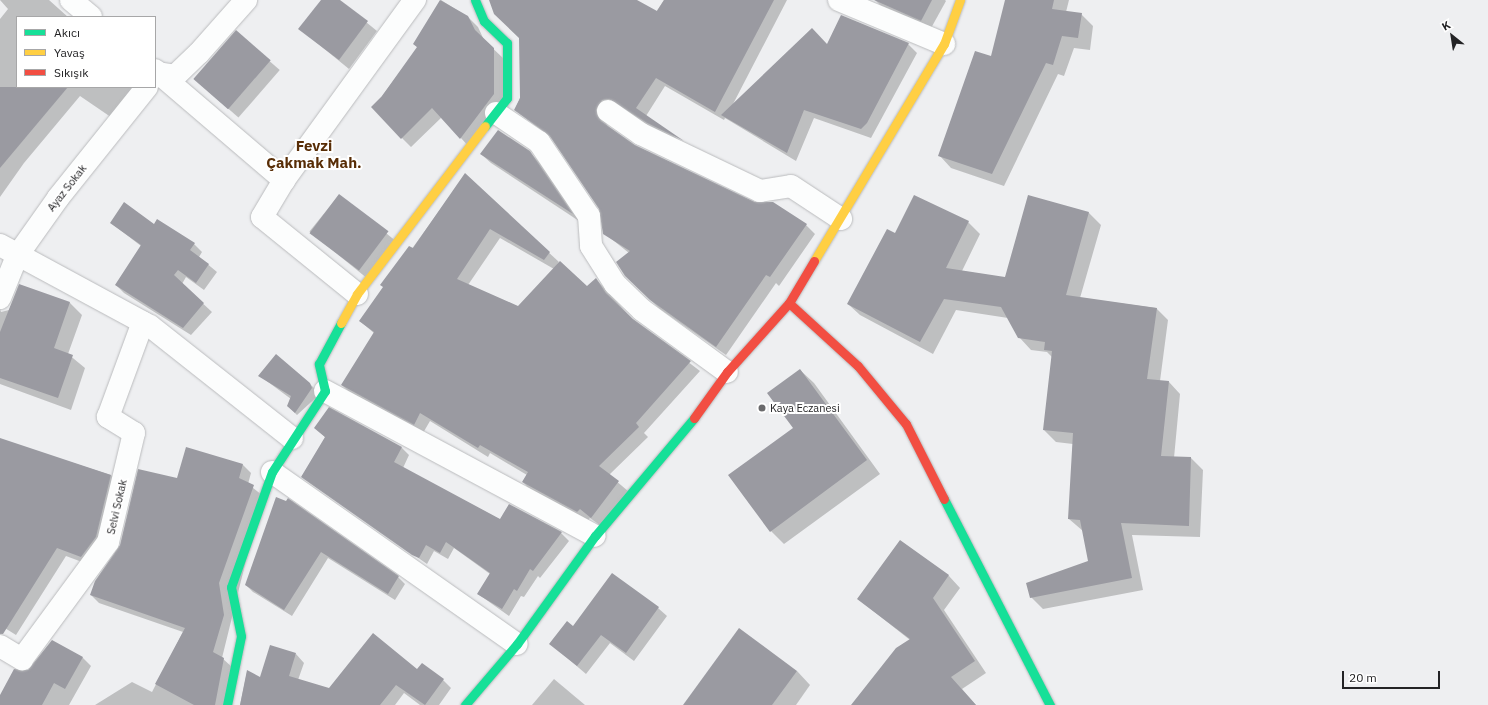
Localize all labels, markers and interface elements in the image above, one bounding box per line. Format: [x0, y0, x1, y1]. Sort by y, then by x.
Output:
legend [16, 16, 156, 88]
north arrow [1432, 16, 1472, 56]
text: K [1439, 18, 1453, 34]
text: Akıcı [54, 25, 80, 40]
text: Yavaş [54, 45, 85, 60]
text: Sıkışık [54, 65, 88, 80]
district label: Fevzi Çakmak Mah. [266, 136, 362, 171]
street label: Ayaz Sokak [45, 162, 89, 214]
place label: Kaya Eczanesi [770, 401, 840, 415]
marker: Kaya Eczanesi [757, 403, 767, 413]
street label: Selvi Sokak [104, 478, 130, 536]
scale bar [1344, 663, 1442, 689]
text: 20 m [1349, 670, 1377, 685]

